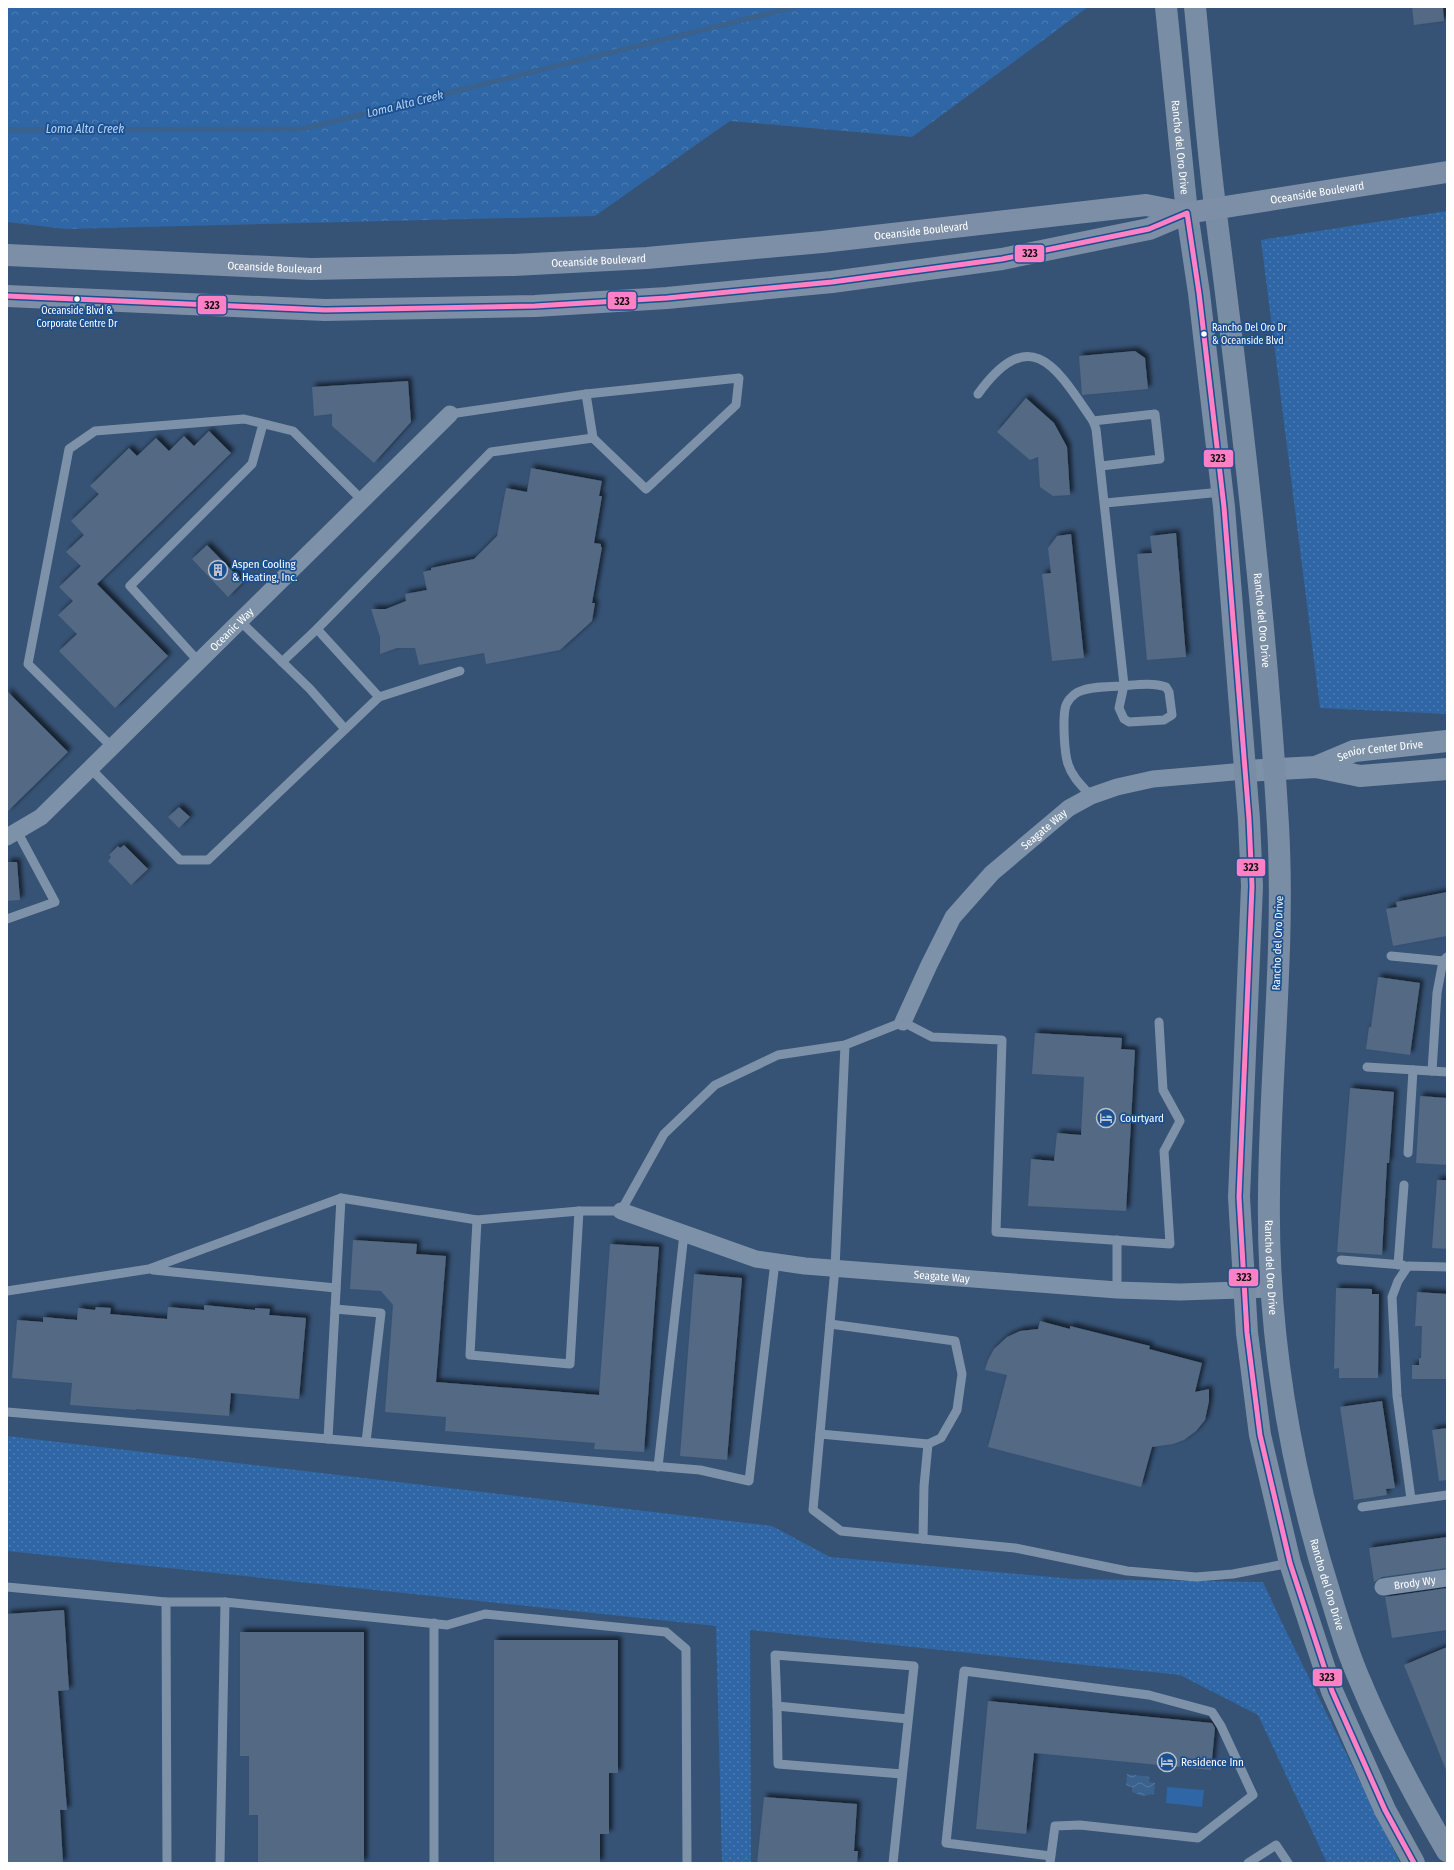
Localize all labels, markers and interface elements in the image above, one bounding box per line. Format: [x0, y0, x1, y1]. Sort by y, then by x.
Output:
water label: Loma Alta Creek [365, 88, 445, 120]
street label: Rancho del Oro Drive [1169, 99, 1192, 195]
water label: Loma Alta Creek [46, 122, 124, 136]
street label: Oceanside Boulevard [1269, 179, 1365, 206]
street label: Oceanside Boulevard [873, 219, 969, 243]
line badge: 323 [1014, 244, 1045, 263]
text: 323 [1021, 247, 1038, 260]
street label: Oceanside Boulevard [551, 252, 646, 270]
street label: Oceanside Boulevard [227, 259, 322, 276]
line badge: 323 [607, 291, 637, 310]
marker: Oceanside Blvd & Corporate Centre Dr [72, 294, 82, 304]
line badge: 323 [197, 295, 227, 315]
text: 323 [613, 295, 630, 308]
text: 323 [203, 299, 220, 312]
place label: Oceanside Blvd & Corporate Centre Dr [37, 305, 118, 330]
place label: Rancho Del Oro Dr & Oceanside Blvd [1212, 322, 1287, 347]
marker: Rancho Del Oro Dr & Oceanside Blvd [1199, 329, 1209, 339]
line badge: 323 [1203, 449, 1234, 468]
text: 323 [1209, 452, 1226, 465]
place label: Aspen Cooling & Heating, Inc. [232, 558, 297, 584]
building icon: Aspen Cooling & Heating, Inc. [207, 559, 229, 581]
street label: Rancho del Oro Drive [1251, 572, 1273, 668]
street label: Oceanic Way [207, 605, 256, 654]
street label: Senior Center Drive [1335, 737, 1424, 764]
street label: Seagate Way [1018, 806, 1070, 852]
line badge: 323 [1236, 858, 1266, 877]
text: 323 [1242, 861, 1259, 874]
street label: Rancho del Oro Drive [1270, 895, 1286, 991]
hotel icon: Courtyard [1095, 1107, 1117, 1129]
place label: Courtyard [1120, 1112, 1164, 1125]
street label: Rancho del Oro Drive [1262, 1220, 1280, 1315]
street label: Seagate Way [913, 1268, 970, 1285]
line badge: 323 [1228, 1268, 1259, 1287]
text: 323 [1235, 1271, 1252, 1284]
street label: Rancho del Oro Drive [1308, 1537, 1347, 1632]
street label: Brody Wy [1393, 1573, 1436, 1592]
line badge: 323 [1312, 1668, 1343, 1687]
text: 323 [1318, 1671, 1335, 1684]
hotel icon: Residence Inn [1156, 1751, 1178, 1773]
place label: Residence Inn [1181, 1756, 1244, 1769]

